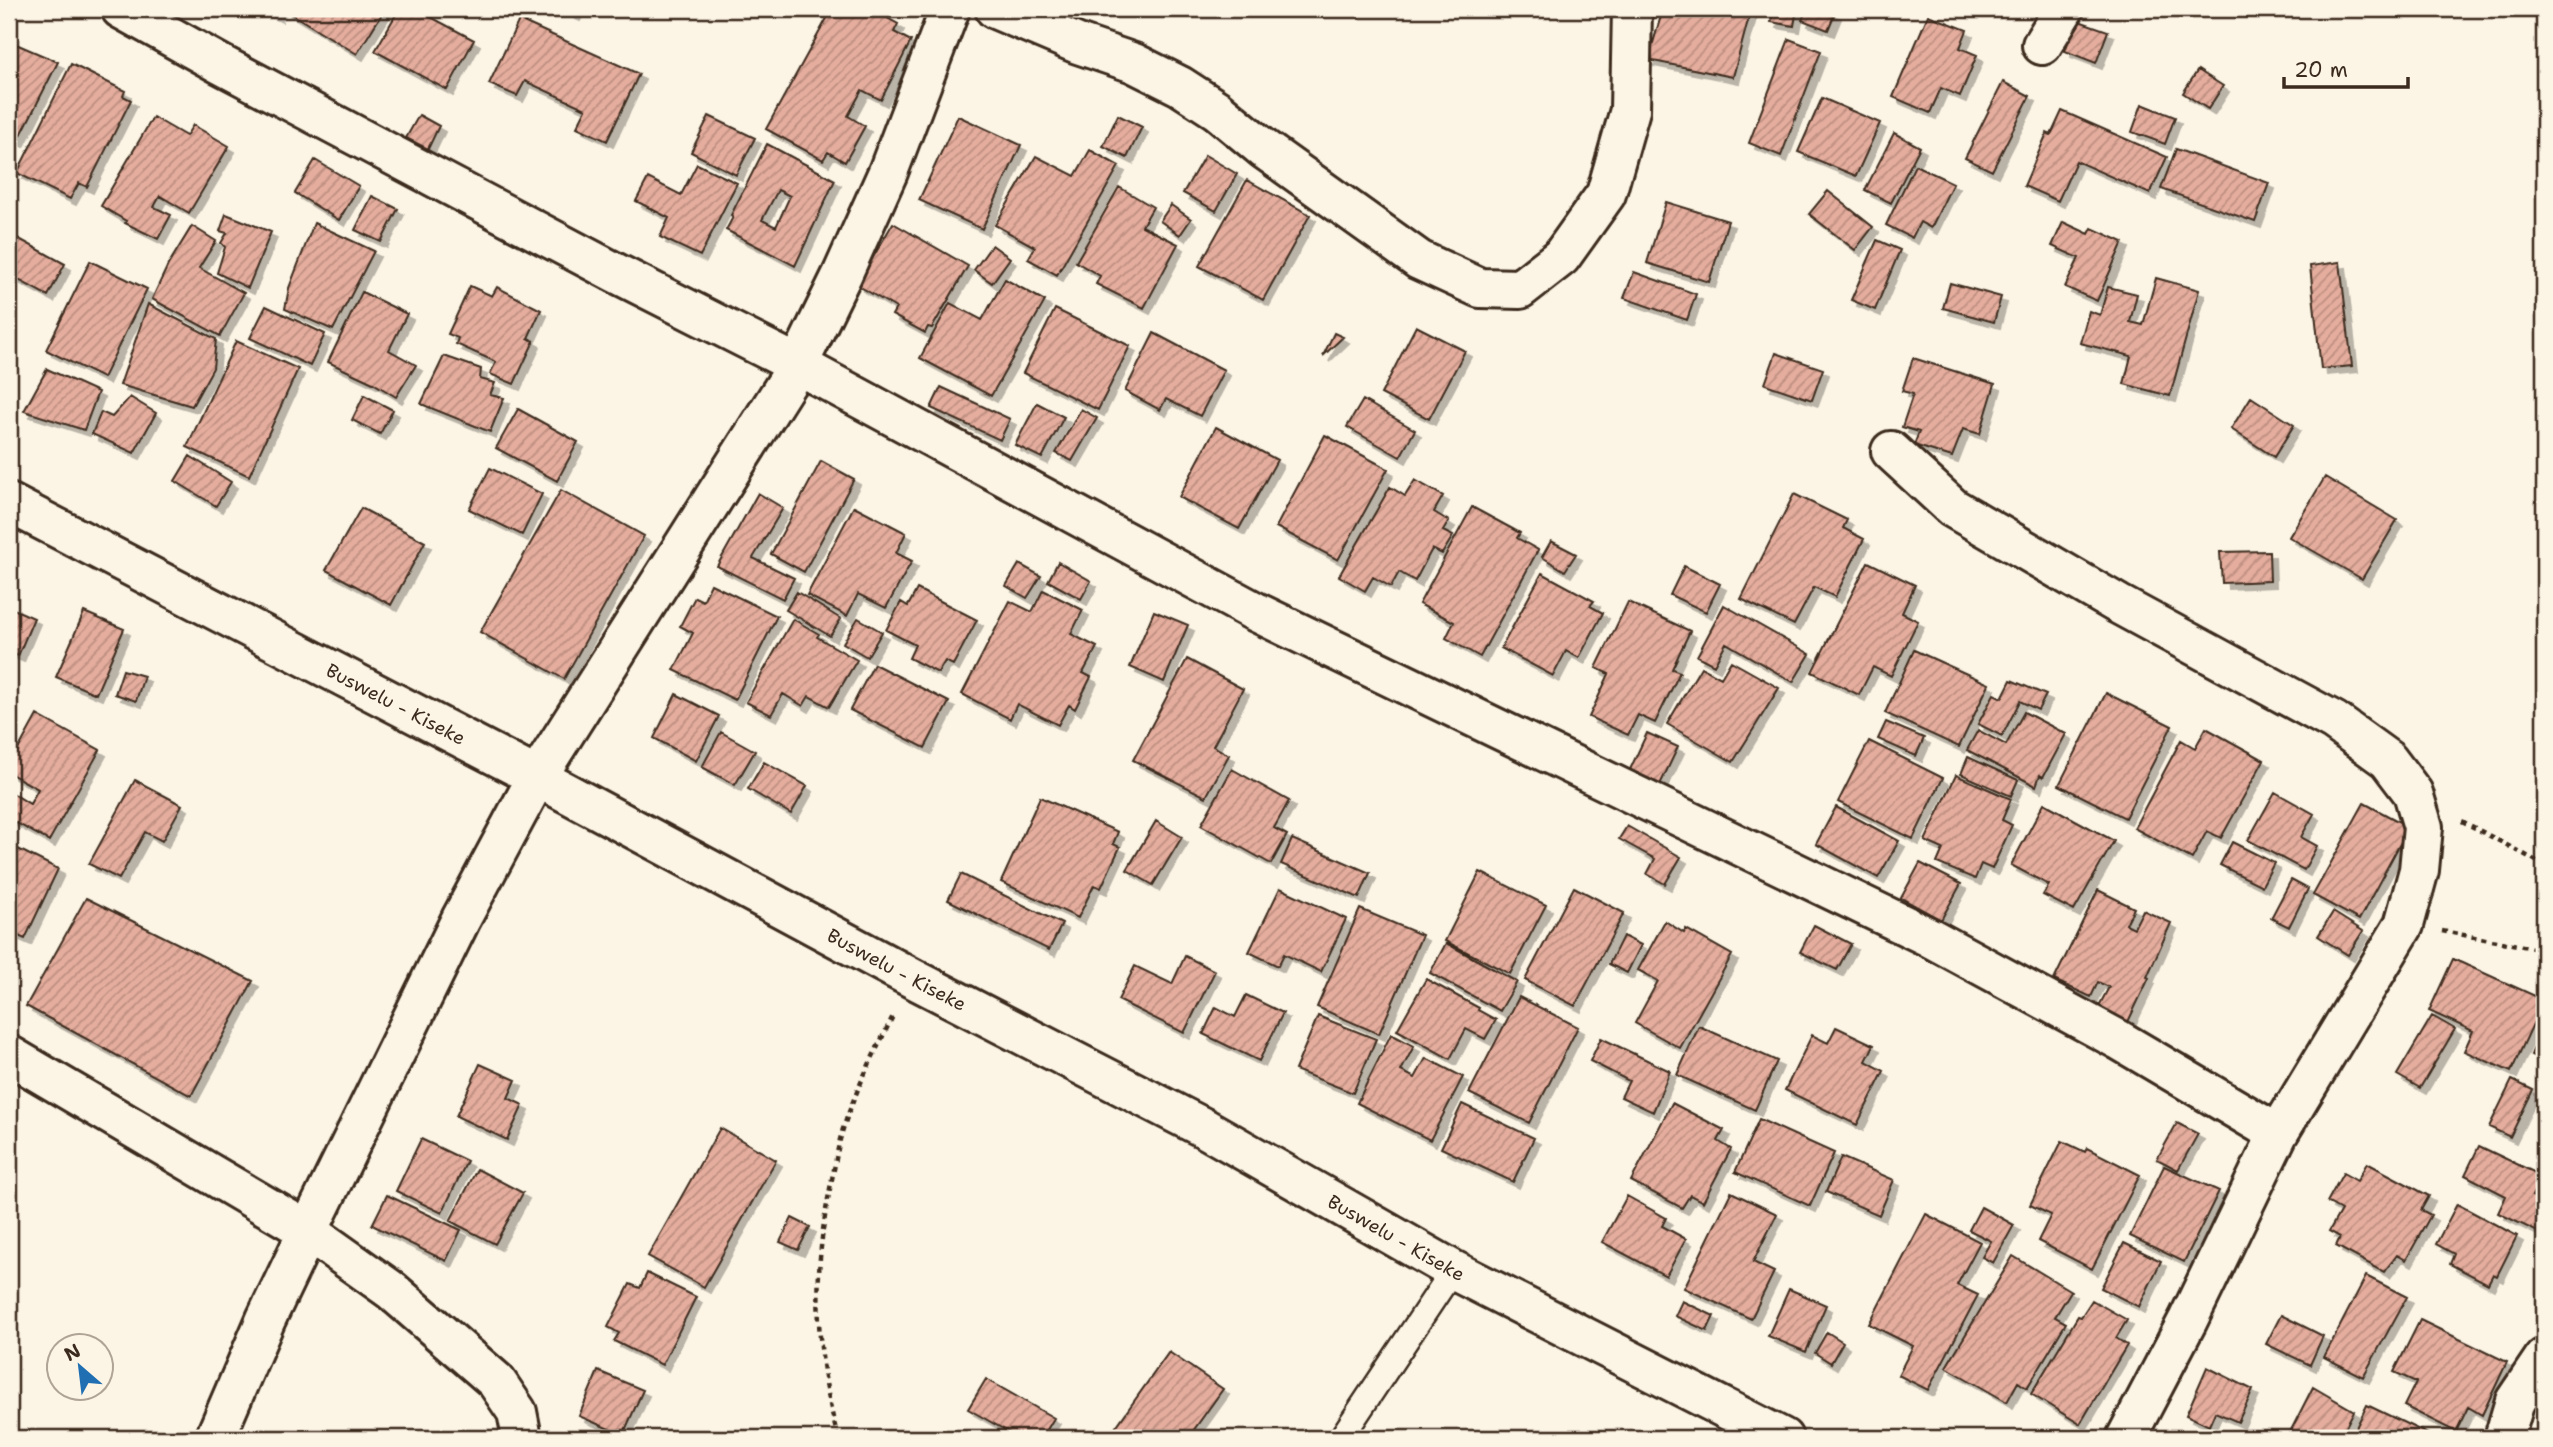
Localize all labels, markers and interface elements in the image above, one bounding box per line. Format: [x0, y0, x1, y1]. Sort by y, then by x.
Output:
scale bar [2284, 46, 2408, 90]
text: 20 m [2294, 56, 2348, 84]
street label: Buswelu - Kiseke [322, 658, 470, 751]
street label: Buswelu - Kiseke [823, 923, 971, 1017]
street label: Buswelu - Kiseke [1323, 1189, 1469, 1287]
north arrow [46, 1332, 116, 1402]
text: N [60, 1338, 85, 1367]

